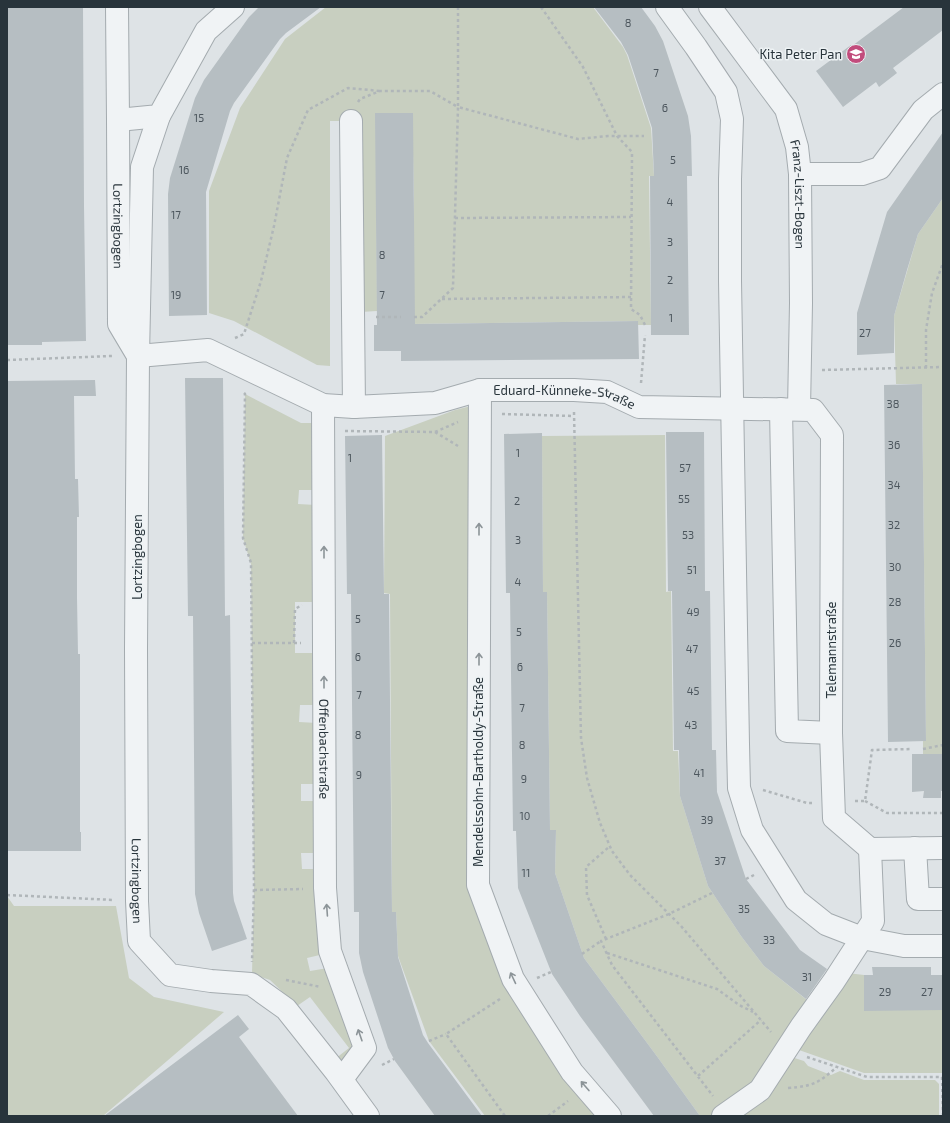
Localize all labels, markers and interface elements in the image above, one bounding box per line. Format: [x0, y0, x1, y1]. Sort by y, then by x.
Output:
house number: 8 [625, 16, 631, 29]
school or university icon: Kita Peter Pan [845, 43, 867, 65]
place label: Kita Peter Pan [759, 46, 842, 62]
house number: 7 [653, 66, 659, 79]
house number: 6 [662, 101, 668, 114]
house number: 15 [194, 111, 204, 124]
street label: Franz-Liszt-Bogen [787, 137, 809, 249]
house number: 5 [670, 153, 676, 166]
house number: 16 [179, 163, 189, 176]
street label: Lortzingbogen [110, 183, 127, 269]
house number: 4 [667, 195, 674, 208]
house number: 17 [171, 208, 181, 221]
house number: 3 [667, 235, 673, 248]
house number: 8 [379, 248, 385, 261]
house number: 2 [667, 273, 673, 286]
house number: 19 [171, 288, 181, 301]
house number: 7 [379, 288, 385, 301]
house number: 1 [669, 311, 673, 324]
house number: 27 [859, 326, 871, 339]
street label: Eduard-Künneke-Straße [493, 382, 638, 412]
house number: 38 [887, 397, 899, 410]
house number: 36 [888, 438, 900, 451]
house number: 1 [516, 446, 520, 459]
house number: 1 [348, 451, 352, 464]
house number: 57 [679, 461, 691, 474]
house number: 34 [888, 478, 901, 491]
house number: 55 [678, 492, 690, 505]
house number: 2 [514, 494, 520, 507]
street label: Lortzingbogen [129, 514, 145, 600]
house number: 32 [888, 518, 900, 531]
one-way arrow [475, 523, 483, 536]
house number: 53 [682, 528, 694, 541]
house number: 3 [515, 533, 521, 546]
one-way arrow [320, 546, 327, 559]
house number: 30 [889, 560, 901, 573]
house number: 51 [687, 563, 697, 576]
house number: 4 [515, 575, 522, 588]
house number: 28 [889, 595, 901, 608]
street label: Telemannstraße [823, 601, 839, 699]
house number: 49 [686, 605, 700, 618]
house number: 5 [355, 612, 361, 625]
house number: 5 [516, 625, 522, 638]
house number: 26 [889, 636, 901, 649]
house number: 47 [686, 642, 699, 655]
house number: 6 [355, 650, 361, 663]
one-way arrow [475, 653, 483, 666]
house number: 6 [517, 660, 523, 673]
one-way arrow [320, 676, 328, 689]
street label: Mendelssohn-Bartholdy-Straße [470, 677, 486, 867]
house number: 45 [687, 684, 699, 697]
house number: 7 [356, 688, 362, 701]
street label: Offenbachstraße [316, 699, 333, 799]
house number: 7 [519, 701, 525, 714]
house number: 43 [685, 718, 697, 731]
house number: 8 [355, 728, 361, 741]
house number: 8 [519, 738, 525, 751]
house number: 41 [693, 766, 705, 779]
house number: 9 [356, 768, 362, 781]
house number: 9 [521, 772, 527, 785]
house number: 10 [519, 809, 531, 822]
house number: 39 [701, 813, 713, 826]
street label: Lortzingbogen [129, 838, 146, 924]
house number: 37 [714, 854, 726, 867]
house number: 11 [522, 866, 530, 879]
house number: 35 [738, 902, 750, 915]
one-way arrow [323, 904, 330, 917]
house number: 33 [763, 933, 775, 946]
house number: 31 [802, 970, 812, 983]
one-way arrow [509, 973, 516, 985]
house number: 29 [879, 985, 891, 998]
house number: 27 [921, 985, 933, 998]
one-way arrow [355, 1029, 363, 1041]
one-way arrow [580, 1081, 589, 1092]

